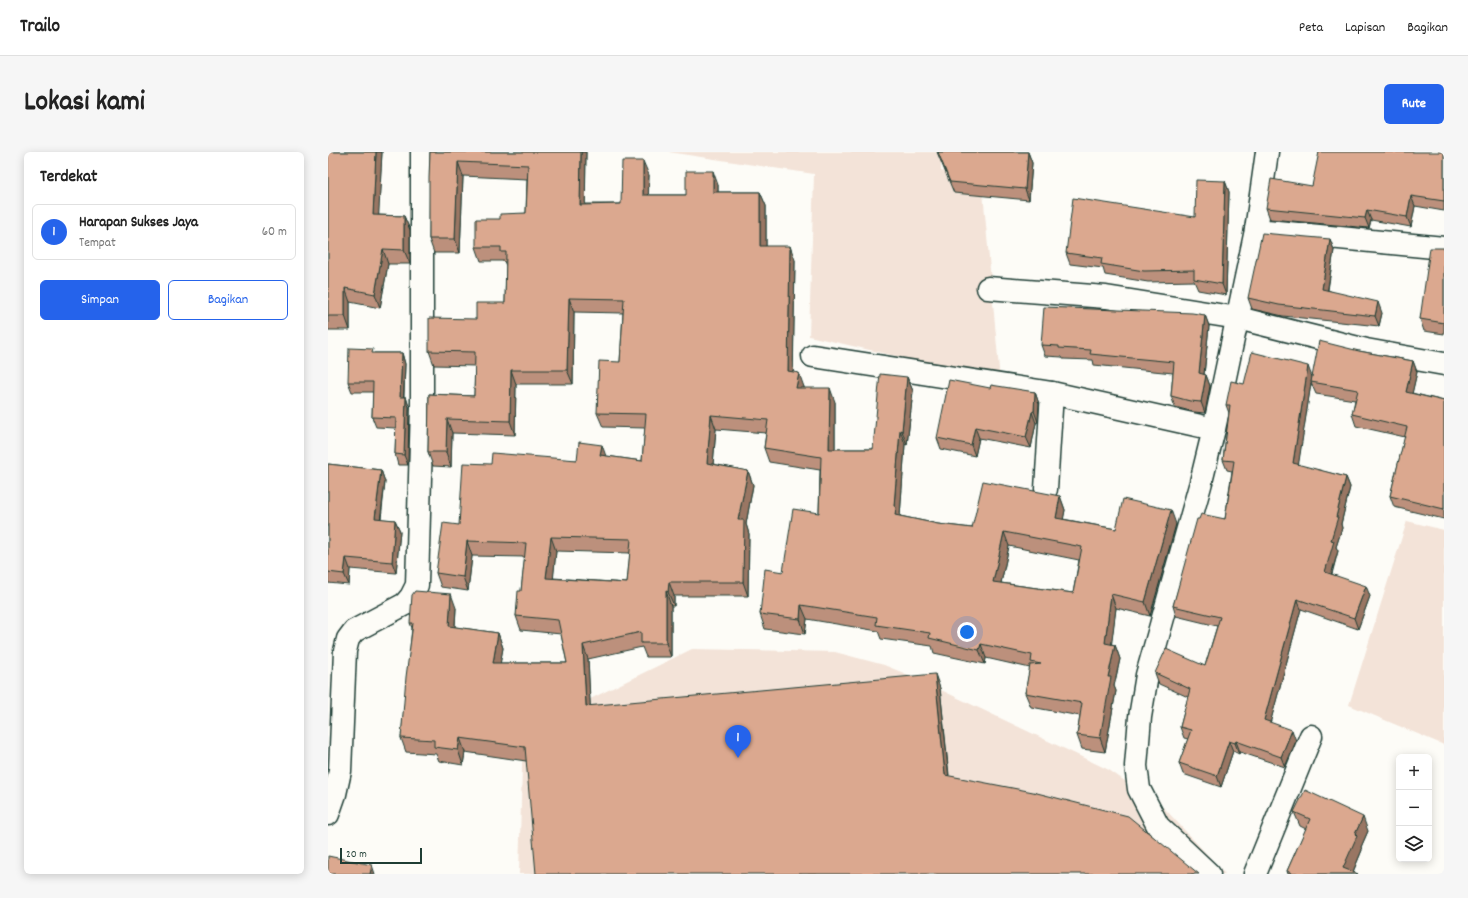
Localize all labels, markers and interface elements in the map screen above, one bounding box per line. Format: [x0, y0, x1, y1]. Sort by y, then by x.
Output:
text: Trailo [20, 14, 60, 41]
text: Peta [1299, 18, 1323, 38]
text: Lapisan [1345, 18, 1385, 38]
text: Bagikan [1407, 18, 1448, 38]
text: Lokasi kami [24, 84, 145, 124]
button: Rute [1384, 84, 1444, 124]
text: Terdekat [40, 166, 97, 190]
text: Harapan Sukses Jaya [79, 212, 198, 234]
text: 1 [53, 223, 55, 242]
text: 60 m [262, 223, 287, 242]
text: Tempat [79, 234, 116, 253]
button: Simpan [40, 280, 160, 320]
button: Bagikan [168, 280, 288, 320]
your location [957, 622, 977, 642]
pin: 1 [725, 725, 751, 758]
map controls [1396, 754, 1432, 862]
button: + [1396, 754, 1432, 790]
button: − [1396, 790, 1432, 826]
button: layers [1396, 826, 1432, 862]
scale bar [340, 846, 422, 865]
text: 20 m [346, 847, 367, 863]

